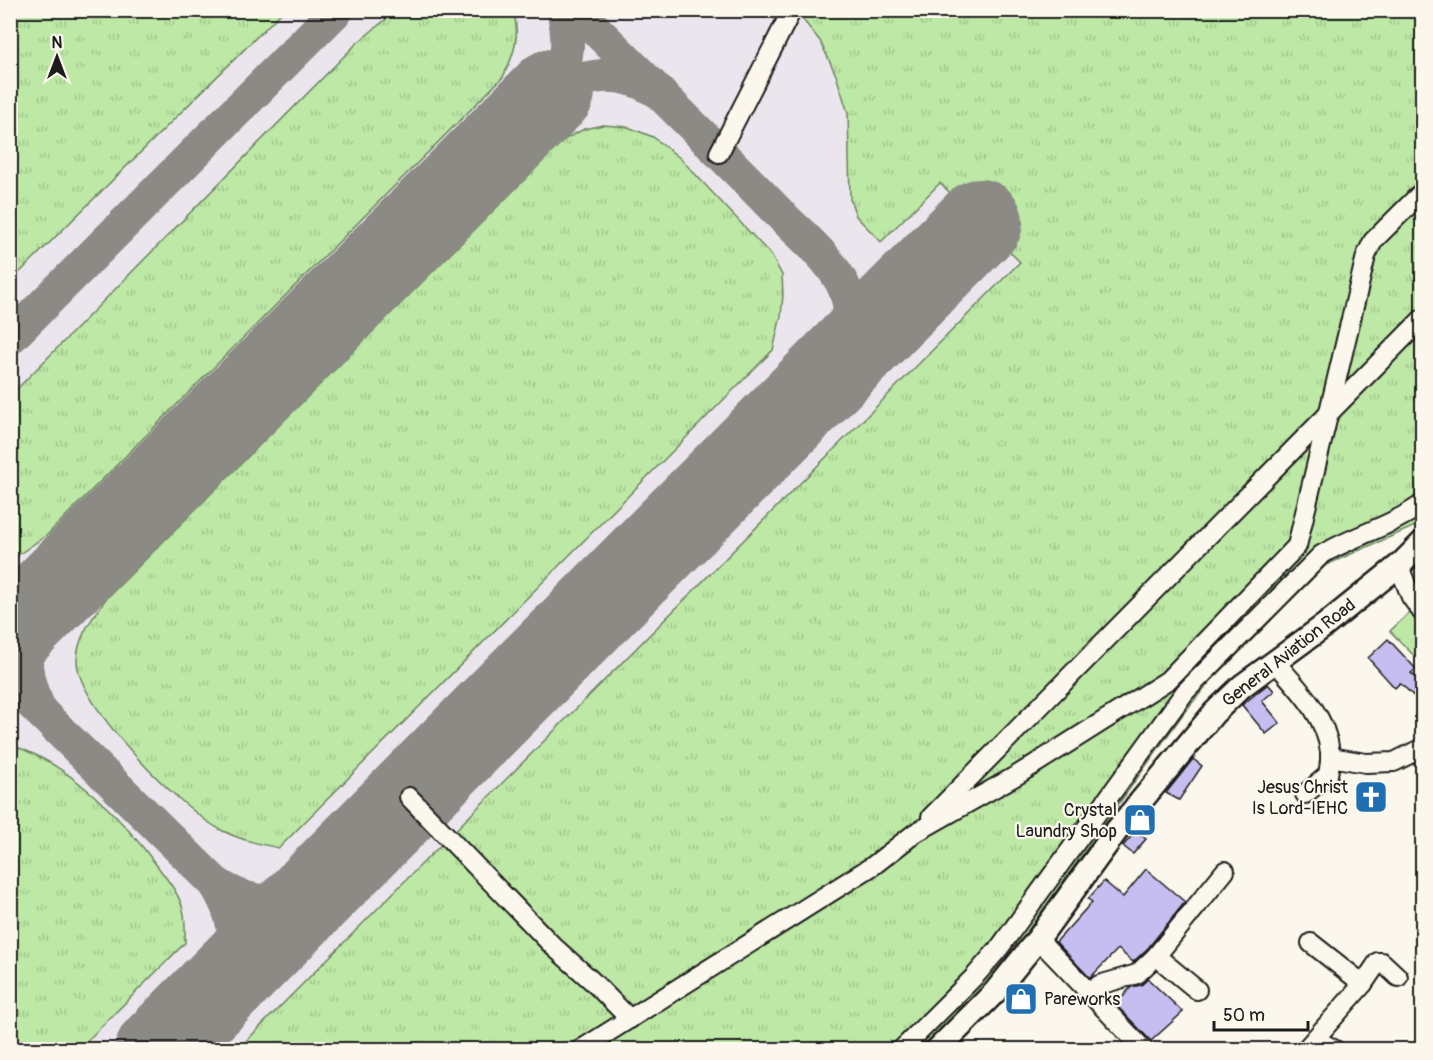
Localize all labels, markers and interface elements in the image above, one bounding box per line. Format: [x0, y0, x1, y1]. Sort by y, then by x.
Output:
north arrow [27, 27, 87, 87]
text: N [52, 33, 63, 53]
street label: General Aviation Road [1217, 594, 1361, 712]
place label: Jesus Christ Is Lord-IEHC [1252, 776, 1349, 820]
church icon: Jesus Christ Is Lord-IEHC [1353, 779, 1389, 815]
place label: Crystal Laundry Shop [1015, 799, 1117, 843]
shop icon: Crystal Laundry Shop [1122, 802, 1158, 838]
shop icon: Pareworks [1003, 981, 1039, 1017]
place label: Pareworks [1044, 988, 1120, 1011]
scale bar [1214, 994, 1308, 1032]
text: 50 m [1223, 1004, 1265, 1027]

